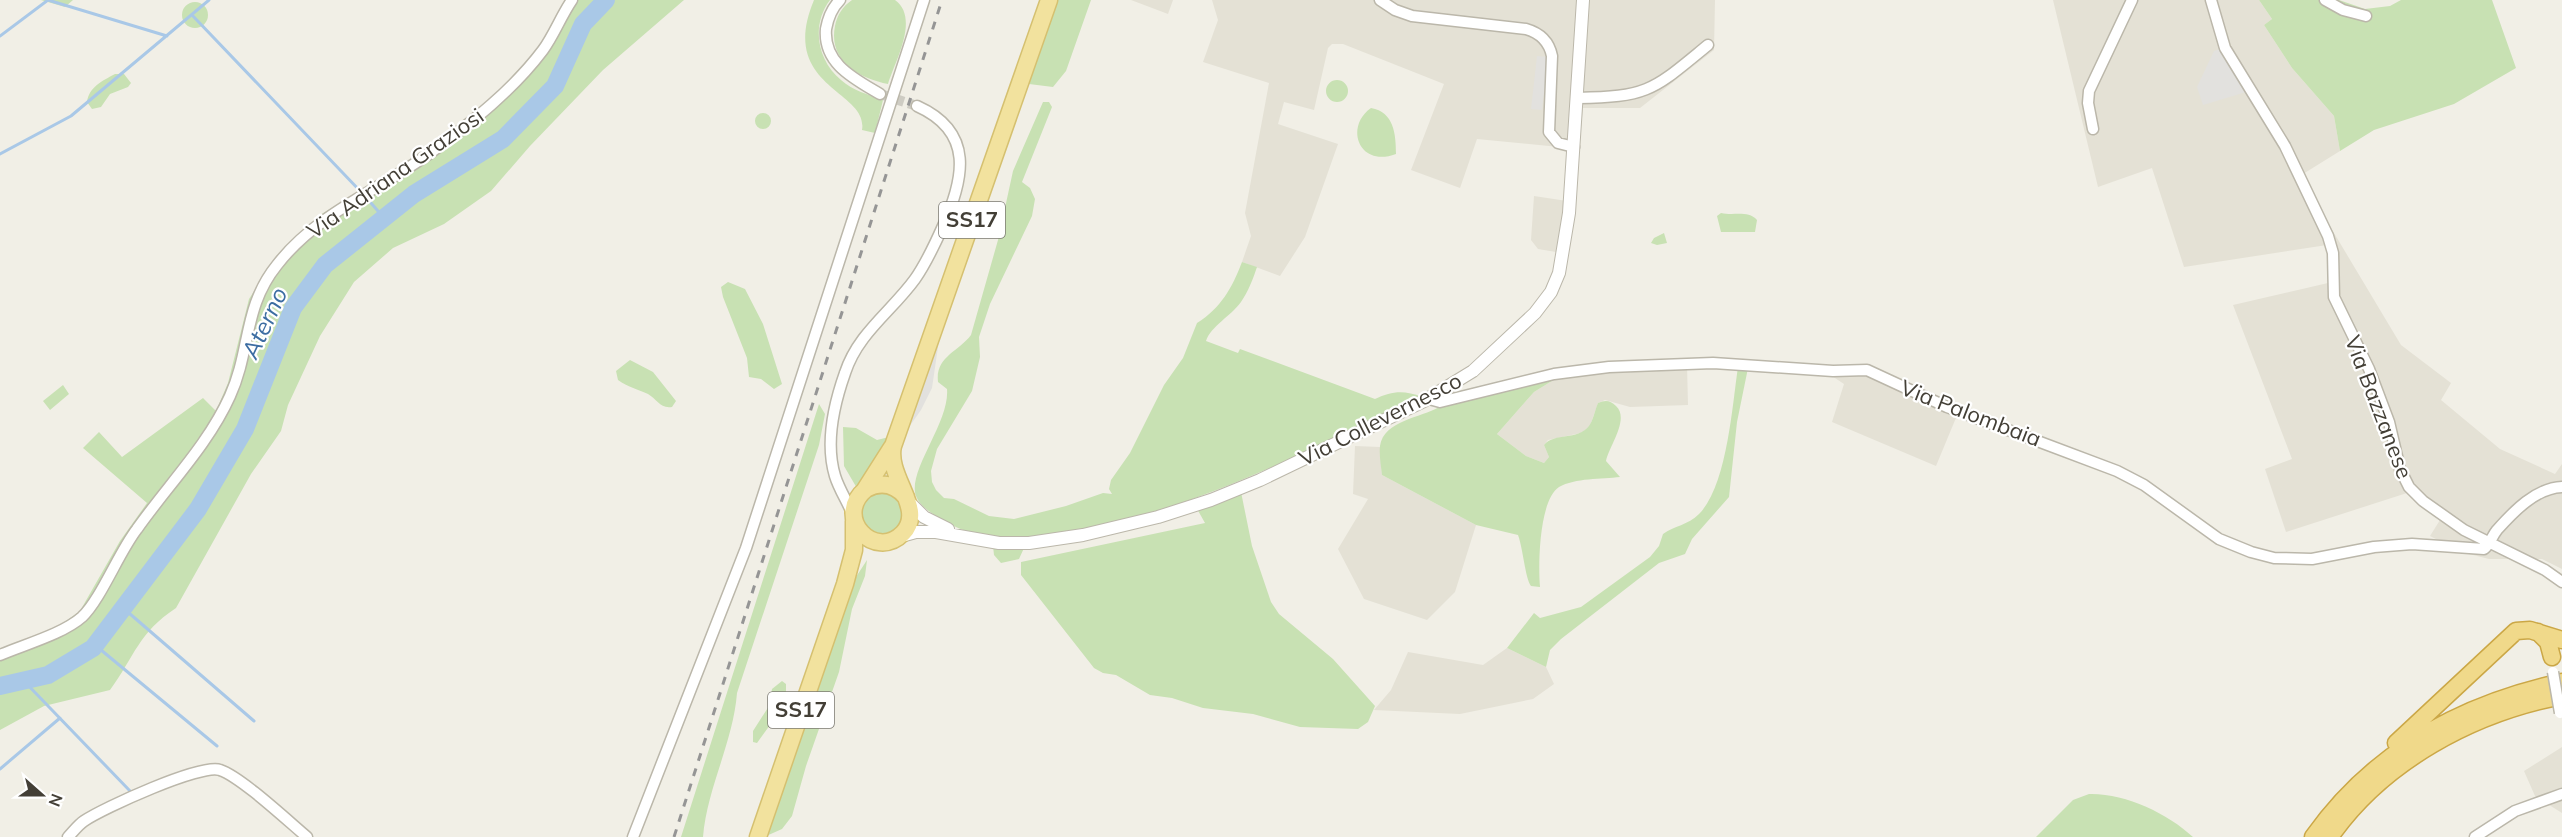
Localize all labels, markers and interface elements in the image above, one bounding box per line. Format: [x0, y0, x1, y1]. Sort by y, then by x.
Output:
street label: Via Adriana Graziosi [301, 101, 489, 245]
road number: SS17 [939, 202, 1005, 238]
water label: Aterno [234, 282, 294, 364]
street label: Via Bazzanese [2339, 331, 2419, 483]
street label: Via Collevernesco [1294, 366, 1466, 472]
street label: Via Palombaia [1897, 373, 2045, 453]
road number: SS17 [768, 692, 834, 728]
north arrow [12, 765, 72, 825]
text: N [45, 791, 68, 810]

